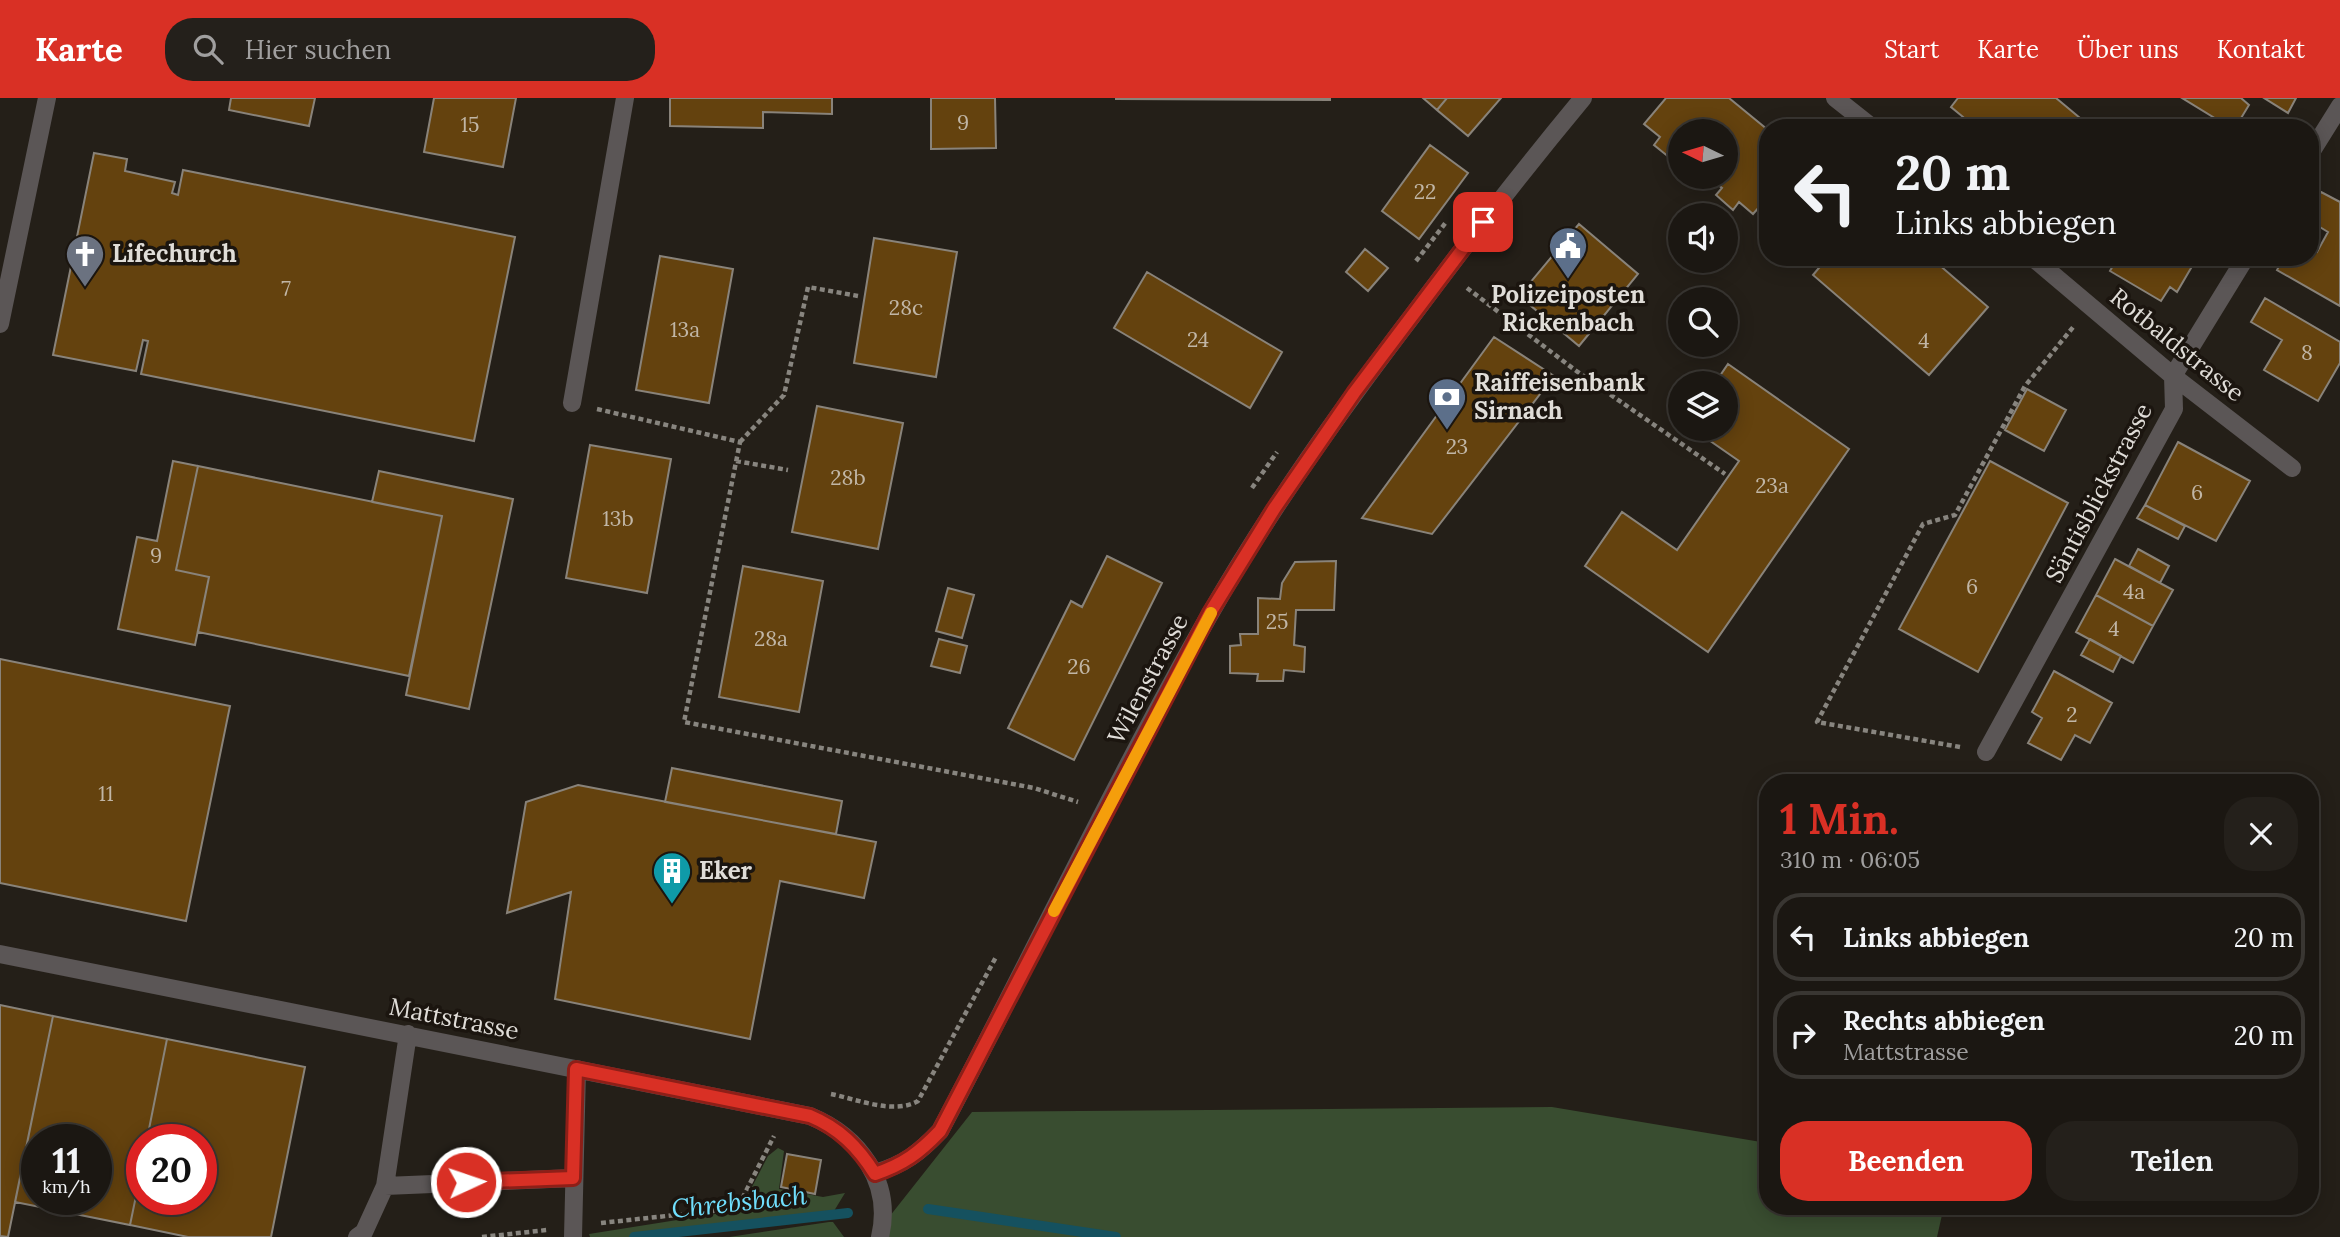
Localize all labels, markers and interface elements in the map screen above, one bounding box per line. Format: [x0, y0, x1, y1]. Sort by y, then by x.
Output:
search box [165, 18, 655, 81]
text: Karte [35, 28, 123, 70]
icon: search [189, 30, 227, 68]
text: Hier suchen [245, 33, 391, 66]
text: Start [1884, 34, 1939, 65]
text: Karte [1977, 34, 2039, 65]
text: Über uns [2077, 34, 2179, 65]
text: Kontakt [2217, 34, 2305, 65]
house number: 9 [957, 109, 969, 136]
house number: 15 [460, 111, 480, 138]
north arrow [1668, 119, 1738, 189]
map controls [1668, 119, 1738, 441]
text: 20 m [1895, 141, 2010, 203]
icon: left [1780, 147, 1871, 238]
house number: 22 [1414, 178, 1436, 205]
pin [1453, 192, 1513, 252]
text: Links abbiegen [1895, 202, 2117, 243]
icon: arrive [1464, 203, 1502, 241]
button: sound [1668, 203, 1738, 273]
public building icon: Polizeiposten Rickenbach [1547, 225, 1589, 280]
church icon: Lifechurch [64, 233, 106, 288]
place label: Lifechurch [112, 238, 237, 269]
house number: 7 [281, 275, 291, 302]
place label: Polizeiposten Rickenbach [1491, 279, 1645, 338]
street label: Rotbaldstrasse [2104, 281, 2251, 408]
button: search [1668, 287, 1738, 357]
house number: 28c [889, 294, 923, 321]
house number: 13a [670, 316, 700, 343]
house number: 24 [1187, 326, 1209, 353]
house number: 4 [1918, 327, 1930, 354]
house number: 8 [2301, 339, 2313, 366]
place label: Raiffeisenbank Sirnach [1474, 367, 1645, 426]
button: layers [1668, 371, 1738, 441]
bank icon: Raiffeisenbank Sirnach [1426, 376, 1468, 431]
street label: Säntisblickstrasse [2038, 398, 2159, 588]
house number: 23 [1446, 433, 1468, 460]
house number: 28b [830, 464, 866, 491]
house number: 23a [1755, 472, 1789, 499]
house number: 6 [2191, 479, 2203, 506]
house number: 13b [602, 505, 634, 532]
house number: 9 [150, 542, 162, 569]
house number: 6 [1966, 573, 1978, 600]
house number: 4a [2123, 578, 2145, 605]
house number: 25 [1266, 608, 1288, 635]
street label: Wilenstrasse [1100, 609, 1195, 749]
house number: 4 [2108, 615, 2120, 642]
house number: 28a [754, 625, 788, 652]
house number: 26 [1067, 653, 1091, 680]
house number: 2 [2066, 701, 2078, 728]
house number: 11 [98, 780, 114, 807]
text: 1 Min. [1780, 792, 1899, 846]
button: close [2224, 797, 2298, 871]
text: 310 m · 06:05 [1780, 845, 1920, 874]
building icon: Eker [651, 850, 693, 905]
place label: Eker [699, 855, 753, 886]
icon: left [1784, 918, 1822, 956]
text: Links abbiegen [1843, 921, 2029, 954]
text: 20 m [2234, 921, 2294, 954]
street label: Mattstrasse [387, 991, 522, 1046]
text: Rechts abbiegen [1843, 1004, 2045, 1037]
icon: right [1784, 1016, 1822, 1054]
text: 20 m [2234, 1019, 2294, 1052]
text: Mattstrasse [1843, 1037, 1969, 1066]
button: Beenden [1780, 1121, 2032, 1201]
button: Teilen [2046, 1121, 2298, 1201]
speed limit sign: 20 [126, 1124, 217, 1215]
text: 11 [52, 1138, 81, 1183]
position arrow [429, 1145, 503, 1219]
text: km/h [42, 1175, 91, 1198]
water label: Chrebsbach [670, 1178, 808, 1225]

